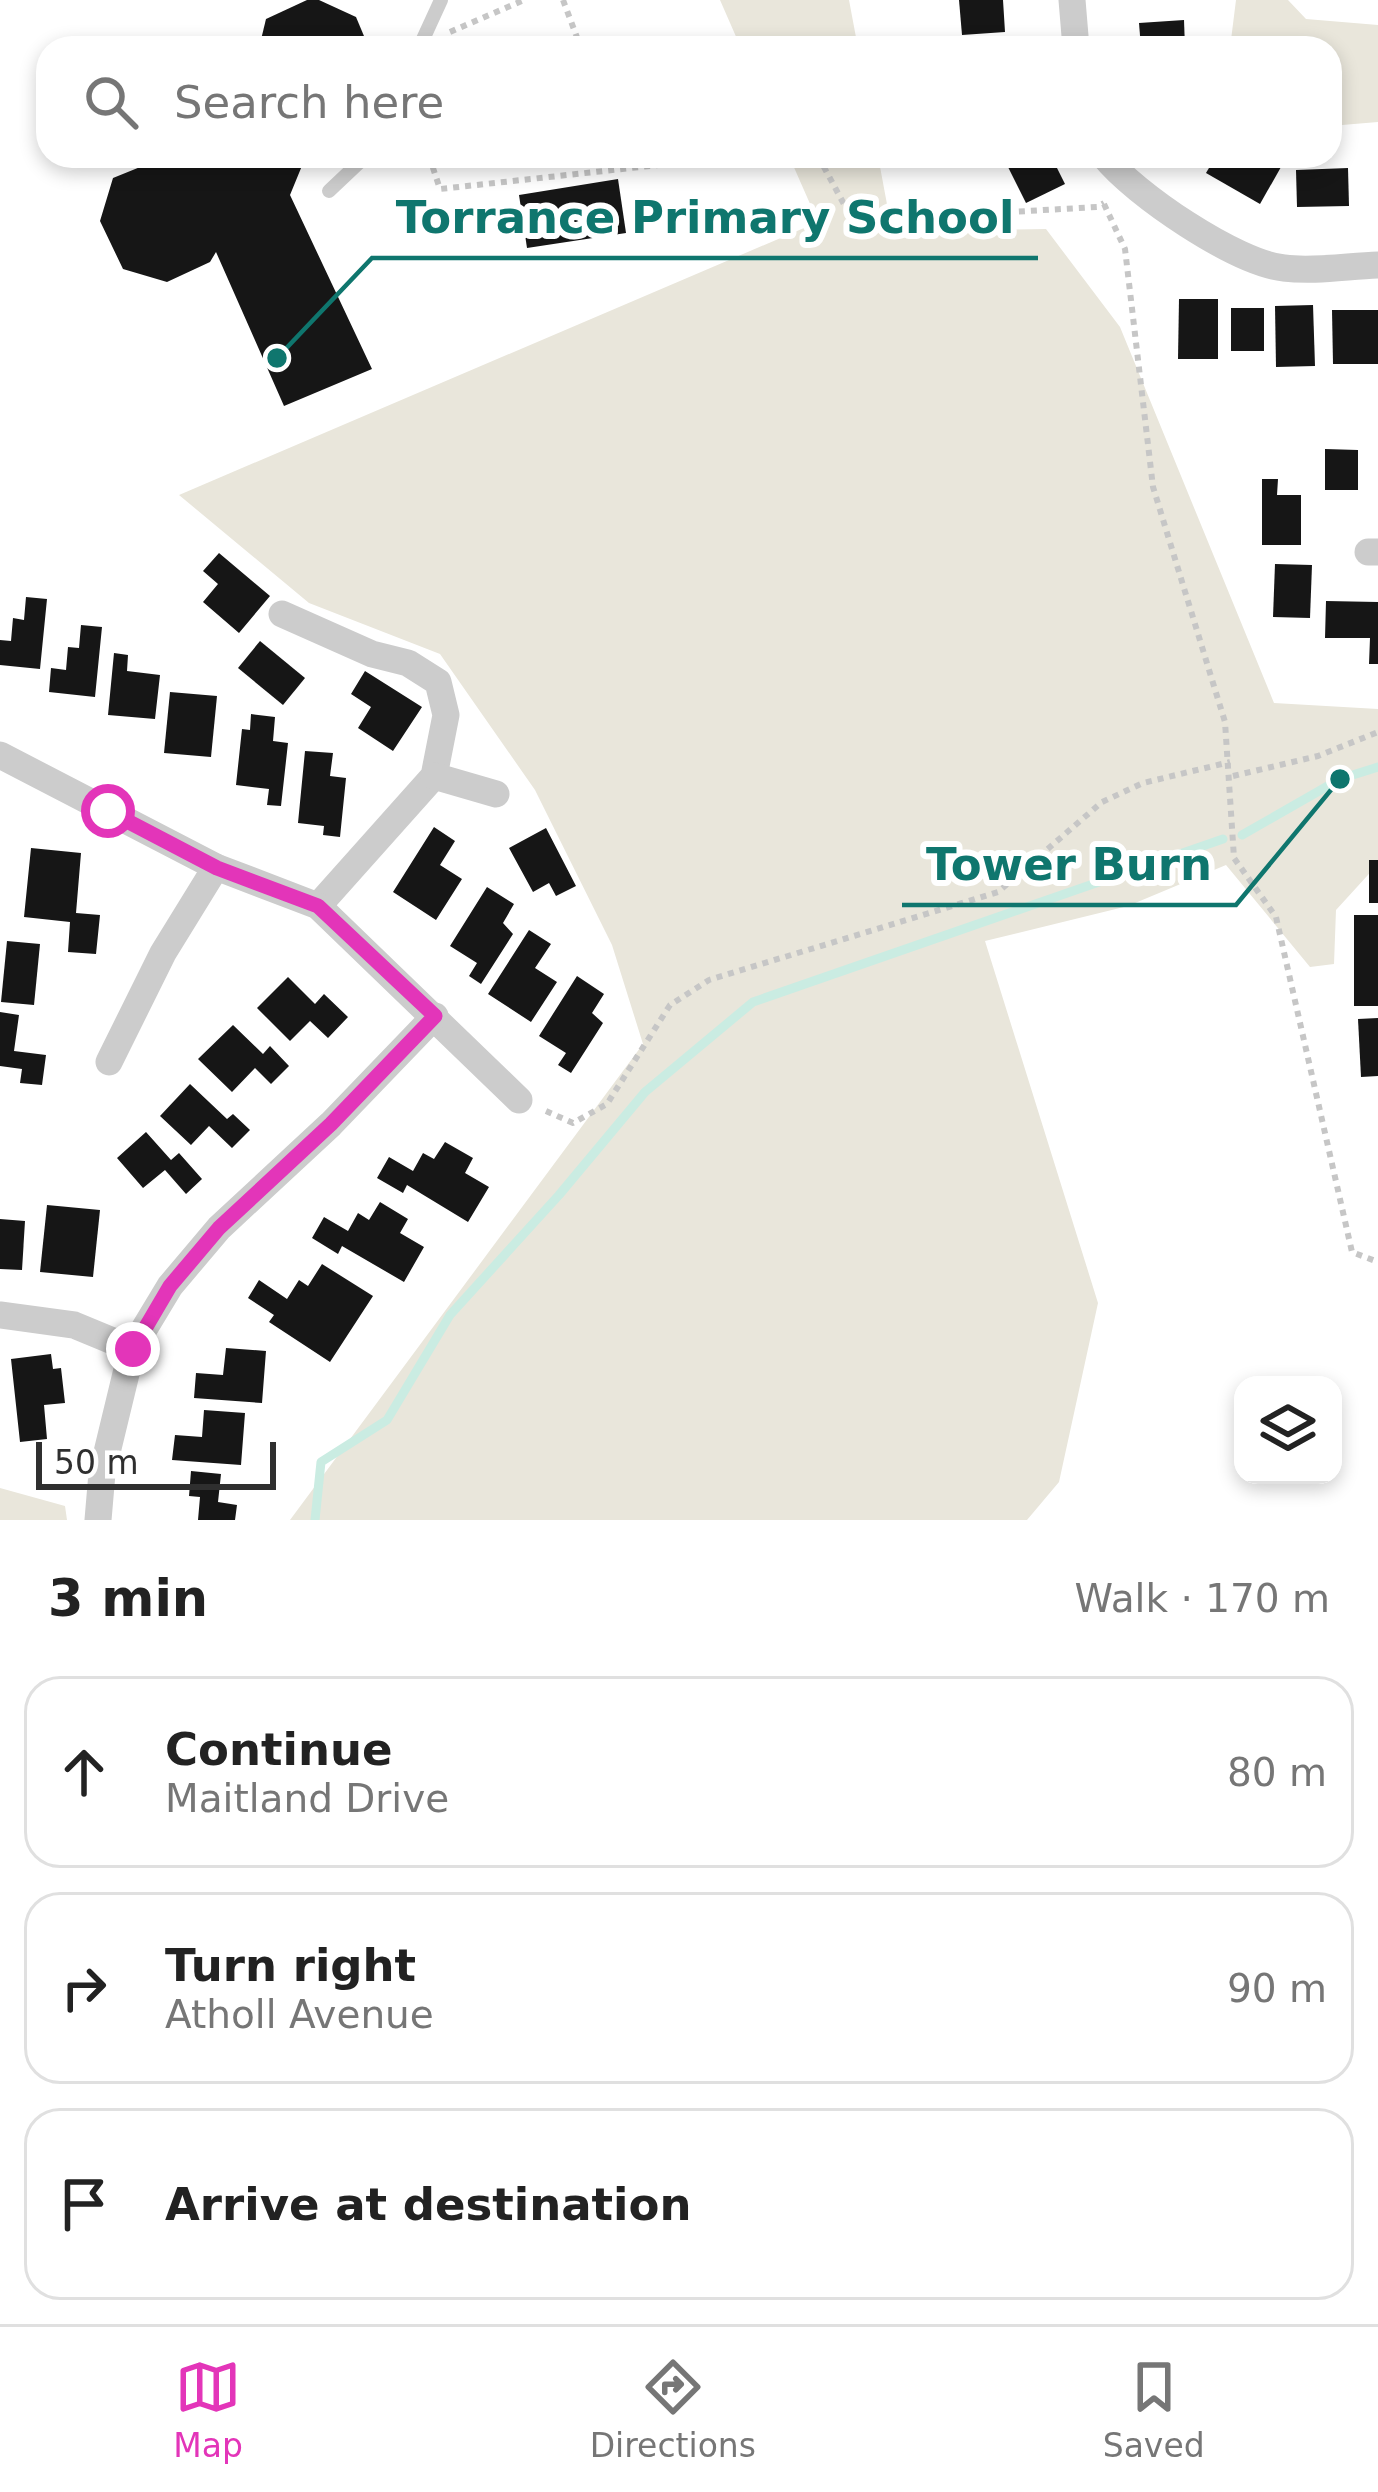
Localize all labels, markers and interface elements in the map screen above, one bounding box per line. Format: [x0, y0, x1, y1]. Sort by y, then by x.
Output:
search box [36, 36, 1342, 168]
icon: search [78, 69, 144, 135]
text: Search here [174, 76, 444, 129]
callout: Torrance Primary School [372, 177, 1038, 258]
text: Torrance Primary School [396, 191, 1014, 244]
route start [81, 784, 135, 838]
callout: Tower Burn [902, 824, 1236, 905]
text: Tower Burn [926, 838, 1212, 891]
route end [106, 1322, 160, 1376]
map controls [1234, 1376, 1342, 1484]
button: layers [1234, 1376, 1342, 1484]
scale bar [36, 1436, 276, 1489]
text: 50 m [54, 1443, 139, 1482]
text: 3 min [48, 1569, 208, 1628]
text: Walk · 170 m [1075, 1576, 1330, 1621]
text: Continue [165, 1723, 393, 1776]
icon: ahead [51, 1739, 117, 1805]
text: 80 m [1227, 1750, 1327, 1795]
text: Maitland Drive [165, 1776, 449, 1821]
text: Turn right [165, 1939, 416, 1992]
icon: right [51, 1955, 117, 2021]
text: 90 m [1227, 1966, 1327, 2011]
text: Atholl Avenue [165, 1992, 434, 2037]
icon: arrive [51, 2171, 117, 2237]
text: Arrive at destination [165, 2178, 691, 2231]
tab: Map [173, 2354, 243, 2465]
tab: Directions [590, 2354, 756, 2465]
tab: Saved [1103, 2354, 1205, 2465]

